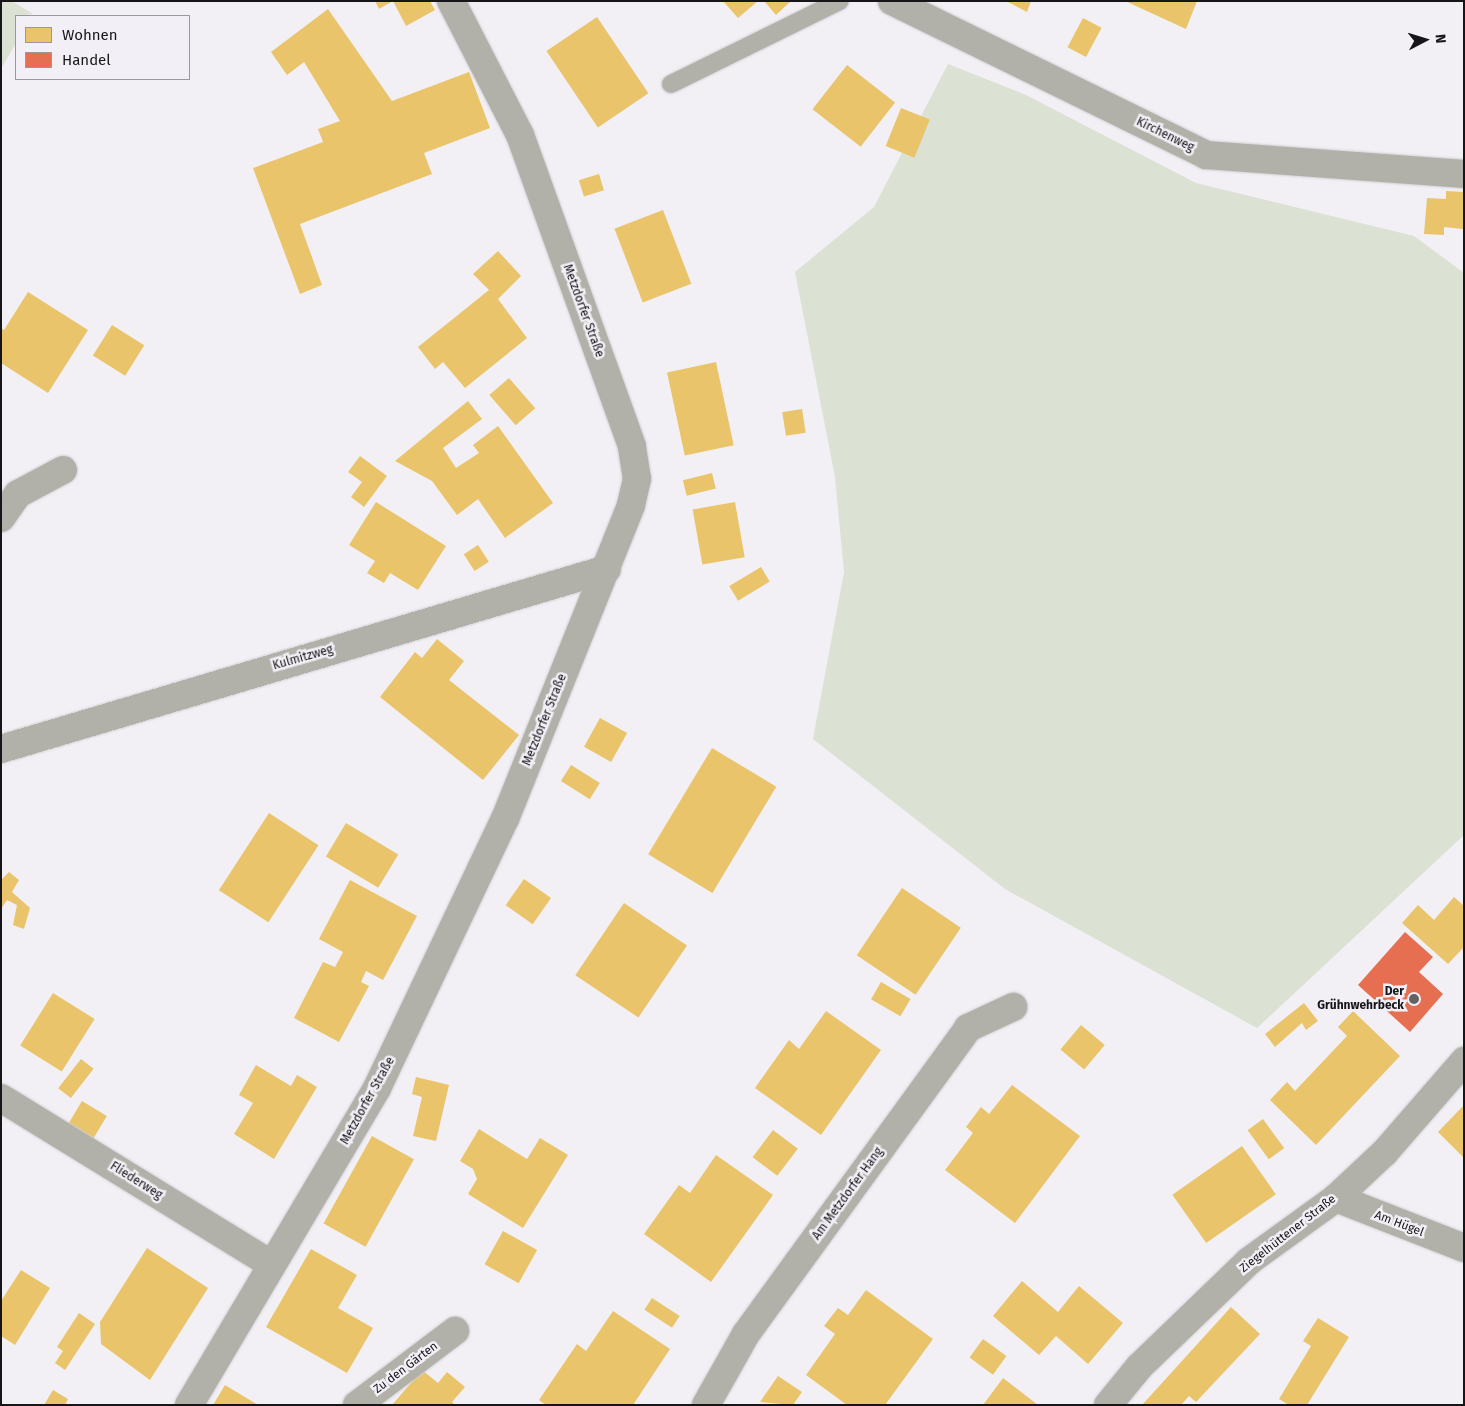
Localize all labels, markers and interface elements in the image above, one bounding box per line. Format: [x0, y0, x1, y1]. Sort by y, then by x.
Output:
legend [15, 15, 190, 80]
north arrow [1400, 15, 1450, 65]
text: Wohnen [62, 26, 118, 44]
text: N [1432, 33, 1449, 44]
text: Handel [62, 51, 111, 69]
street label: Kirchenweg [1134, 115, 1196, 155]
street label: Metzdorfer Straße [560, 263, 606, 359]
street label: Kulmitzweg [271, 643, 335, 673]
street label: Metzdorfer Straße [520, 672, 570, 768]
place label: Der Grühnwehrbeck [1317, 985, 1404, 1013]
marker: Der Grühnwehrbeck [1408, 993, 1420, 1005]
street label: Metzdorfer Straße [338, 1055, 398, 1147]
street label: Am Metzdorfer Hang [810, 1145, 886, 1243]
street label: Fliederweg [107, 1159, 165, 1203]
street label: Ziegelhüttener Straße [1237, 1192, 1339, 1276]
street label: Am Hügel [1372, 1208, 1426, 1240]
street label: Zu den Gärten [371, 1339, 441, 1397]

